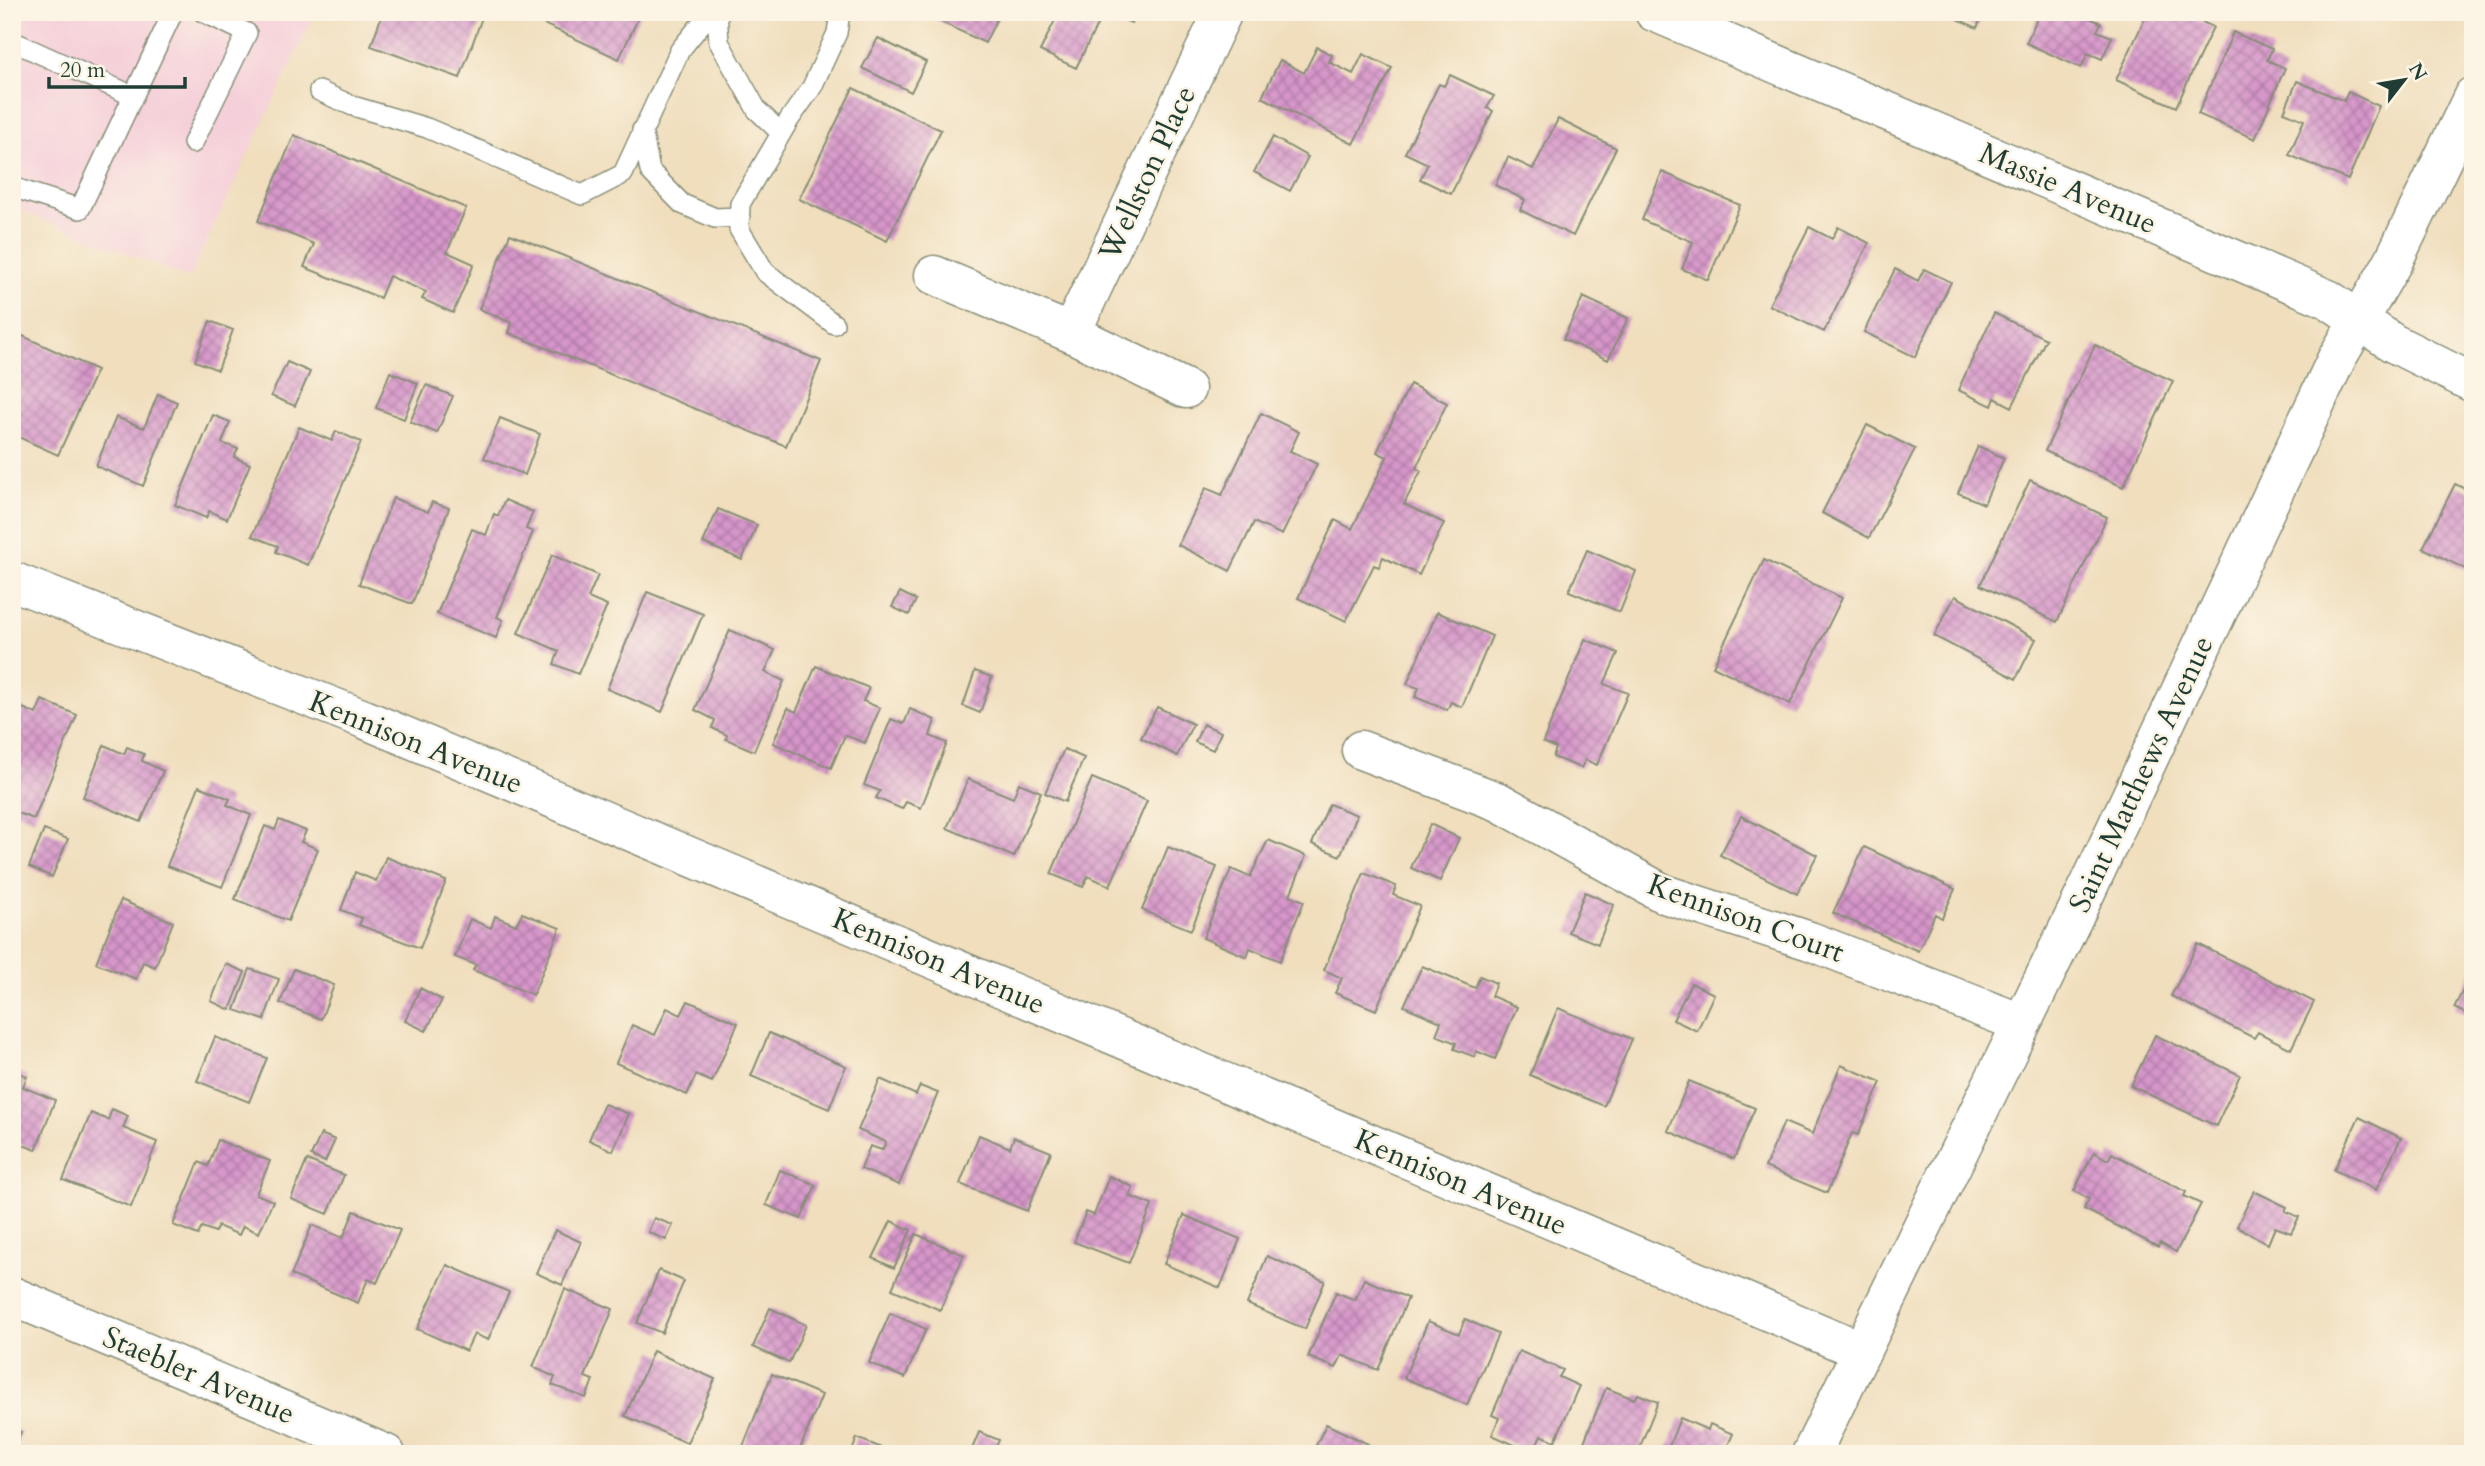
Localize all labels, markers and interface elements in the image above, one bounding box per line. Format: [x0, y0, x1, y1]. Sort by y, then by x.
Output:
scale bar [49, 46, 186, 90]
north arrow [2370, 46, 2440, 116]
text: 20 m [60, 56, 105, 85]
text: N [2402, 58, 2433, 86]
street label: Wellston Place [1089, 79, 1206, 268]
street label: Massie Avenue [1973, 133, 2163, 244]
street label: Saint Matthews Avenue [2059, 629, 2224, 919]
street label: Kennison Avenue [303, 681, 529, 804]
street label: Kennison Court [1642, 864, 1850, 973]
street label: Kennison Avenue [826, 898, 1051, 1025]
street label: Kennison Avenue [1348, 1119, 1573, 1246]
street label: Staebler Avenue [97, 1317, 301, 1434]

